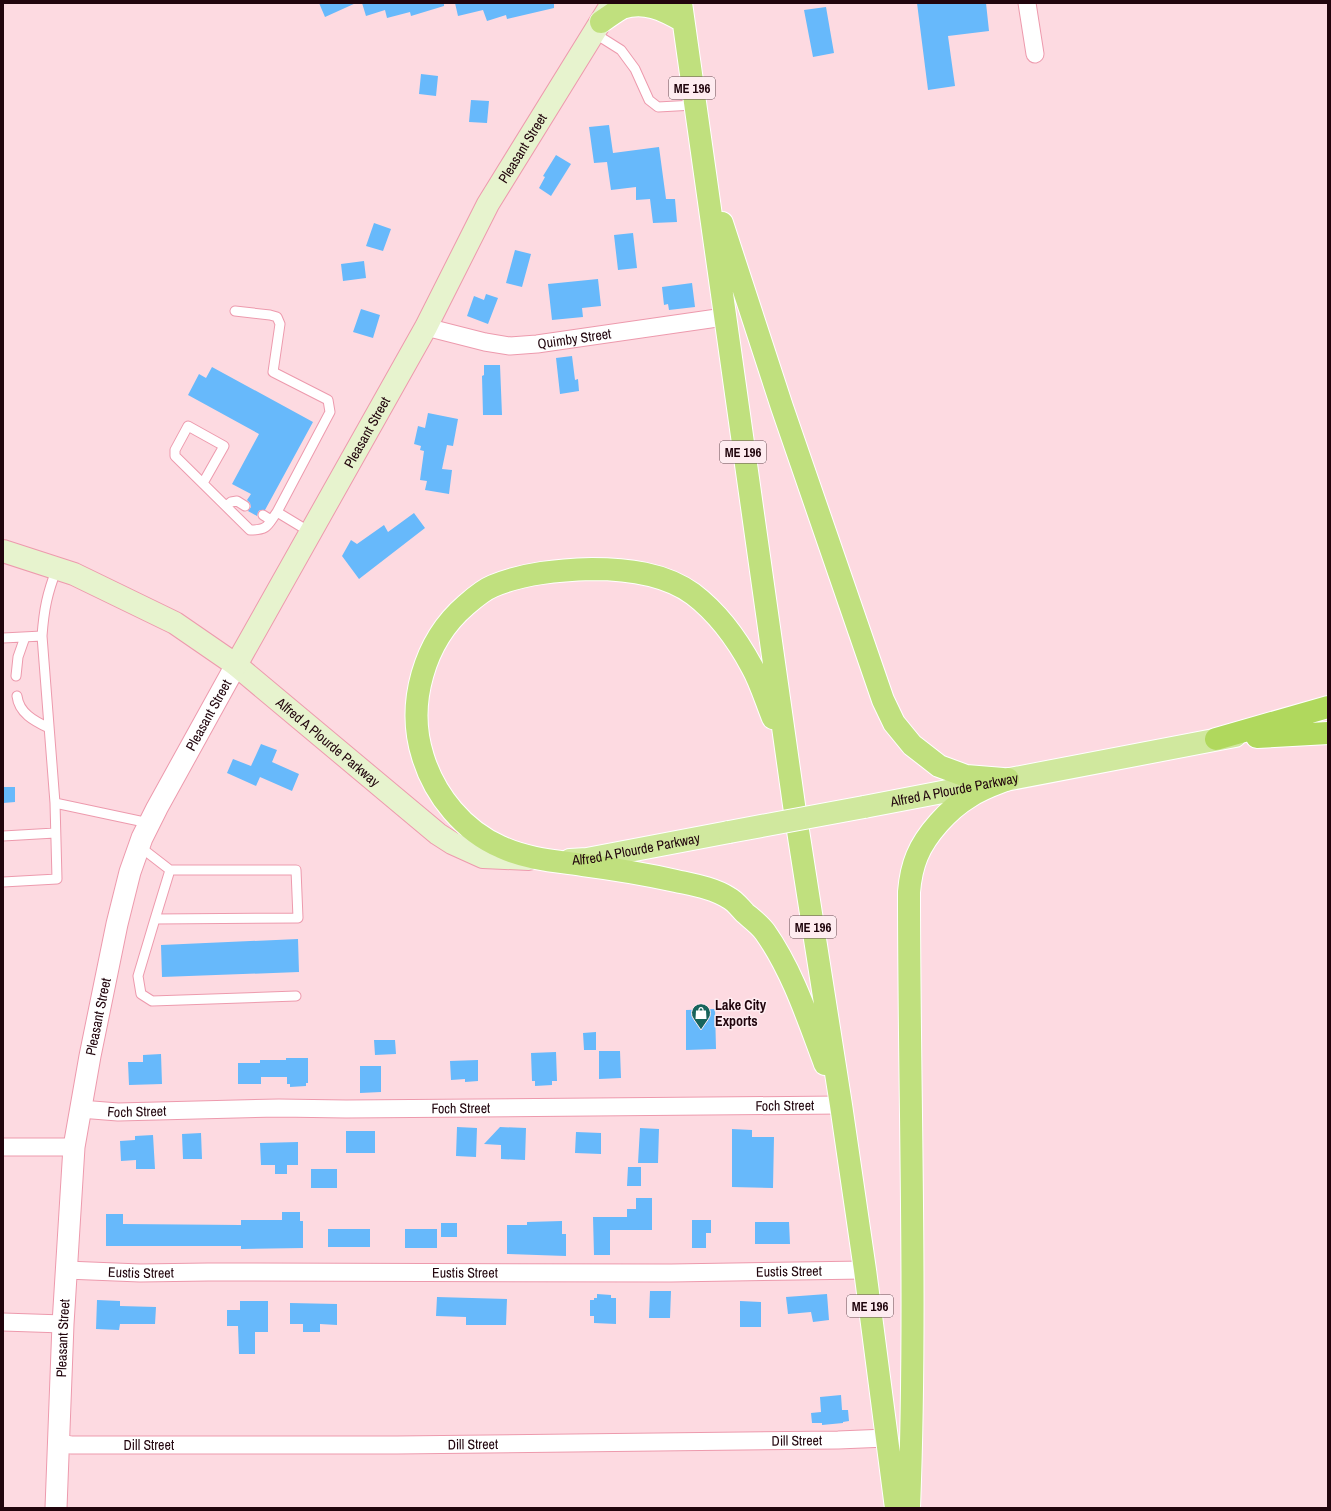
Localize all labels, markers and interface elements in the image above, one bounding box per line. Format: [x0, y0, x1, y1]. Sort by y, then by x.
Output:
road number: ME 196 [669, 77, 715, 99]
street label: Pleasant Street [494, 110, 551, 186]
street label: Quimby Street [536, 324, 612, 353]
street label: Pleasant Street [340, 394, 394, 471]
road number: ME 196 [720, 441, 766, 463]
street label: Pleasant Street [181, 676, 235, 754]
street label: Alfred A Plourde Parkway [272, 693, 384, 791]
street label: Alfred A Plourde Parkway [888, 769, 1020, 811]
street label: Alfred A Plourde Parkway [571, 829, 702, 869]
road number: ME 196 [790, 916, 836, 938]
street label: Pleasant Street [81, 976, 115, 1057]
place label: Lake City Exports [715, 996, 767, 1030]
shop icon: Lake City Exports [690, 1002, 712, 1030]
street label: Foch Street [755, 1096, 814, 1115]
street label: Foch Street [431, 1099, 490, 1117]
street label: Foch Street [107, 1102, 167, 1121]
street label: Eustis Street [756, 1262, 822, 1281]
street label: Eustis Street [108, 1263, 174, 1282]
street label: Eustis Street [432, 1263, 498, 1282]
road number: ME 196 [847, 1295, 893, 1317]
street label: Pleasant Street [52, 1298, 74, 1378]
street label: Dill Street [771, 1431, 822, 1450]
street label: Dill Street [447, 1435, 498, 1453]
street label: Dill Street [124, 1436, 174, 1454]

